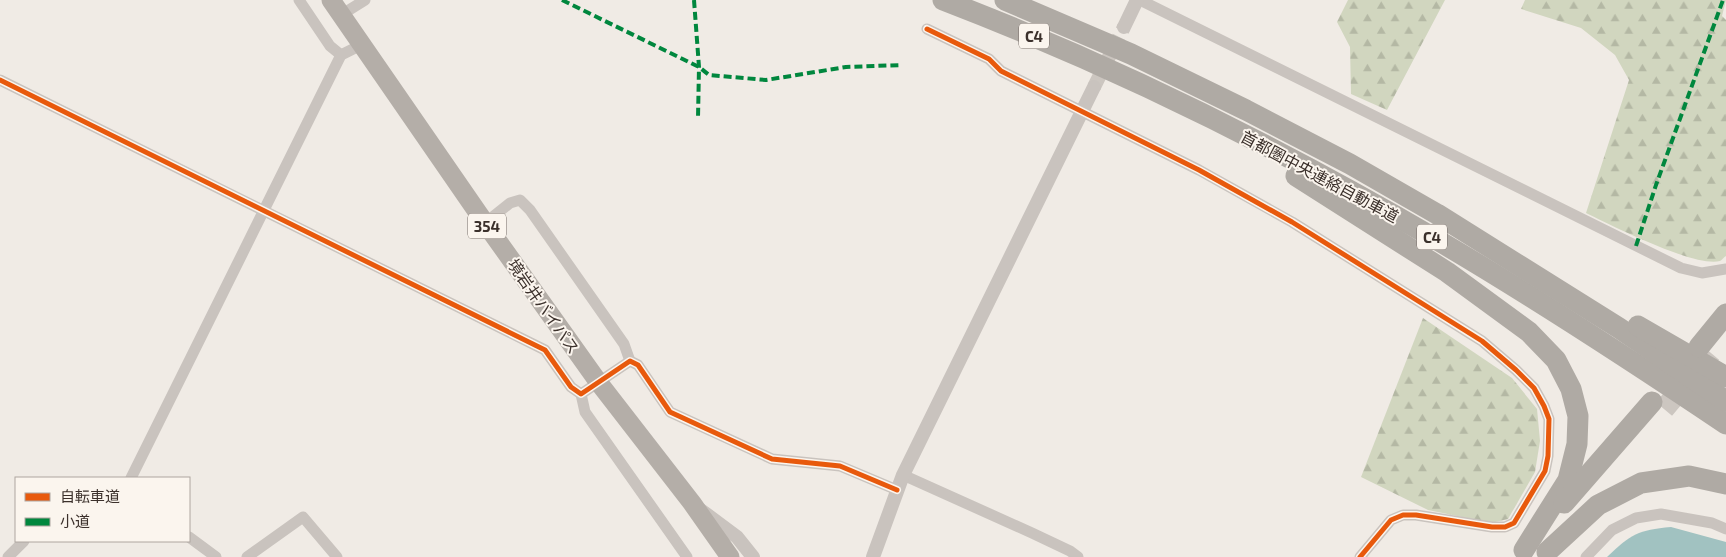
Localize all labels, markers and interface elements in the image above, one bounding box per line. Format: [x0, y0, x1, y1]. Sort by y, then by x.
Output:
road number: C4 [1019, 24, 1049, 48]
street label: 首都圏中央連絡自動車道 [1238, 126, 1402, 226]
road number: 354 [468, 214, 506, 238]
road number: C4 [1417, 224, 1447, 250]
street label: 境岩井バイパス [504, 255, 584, 357]
legend [15, 477, 190, 542]
text: 自転車道 [60, 487, 120, 505]
text: 小道 [60, 512, 90, 530]

